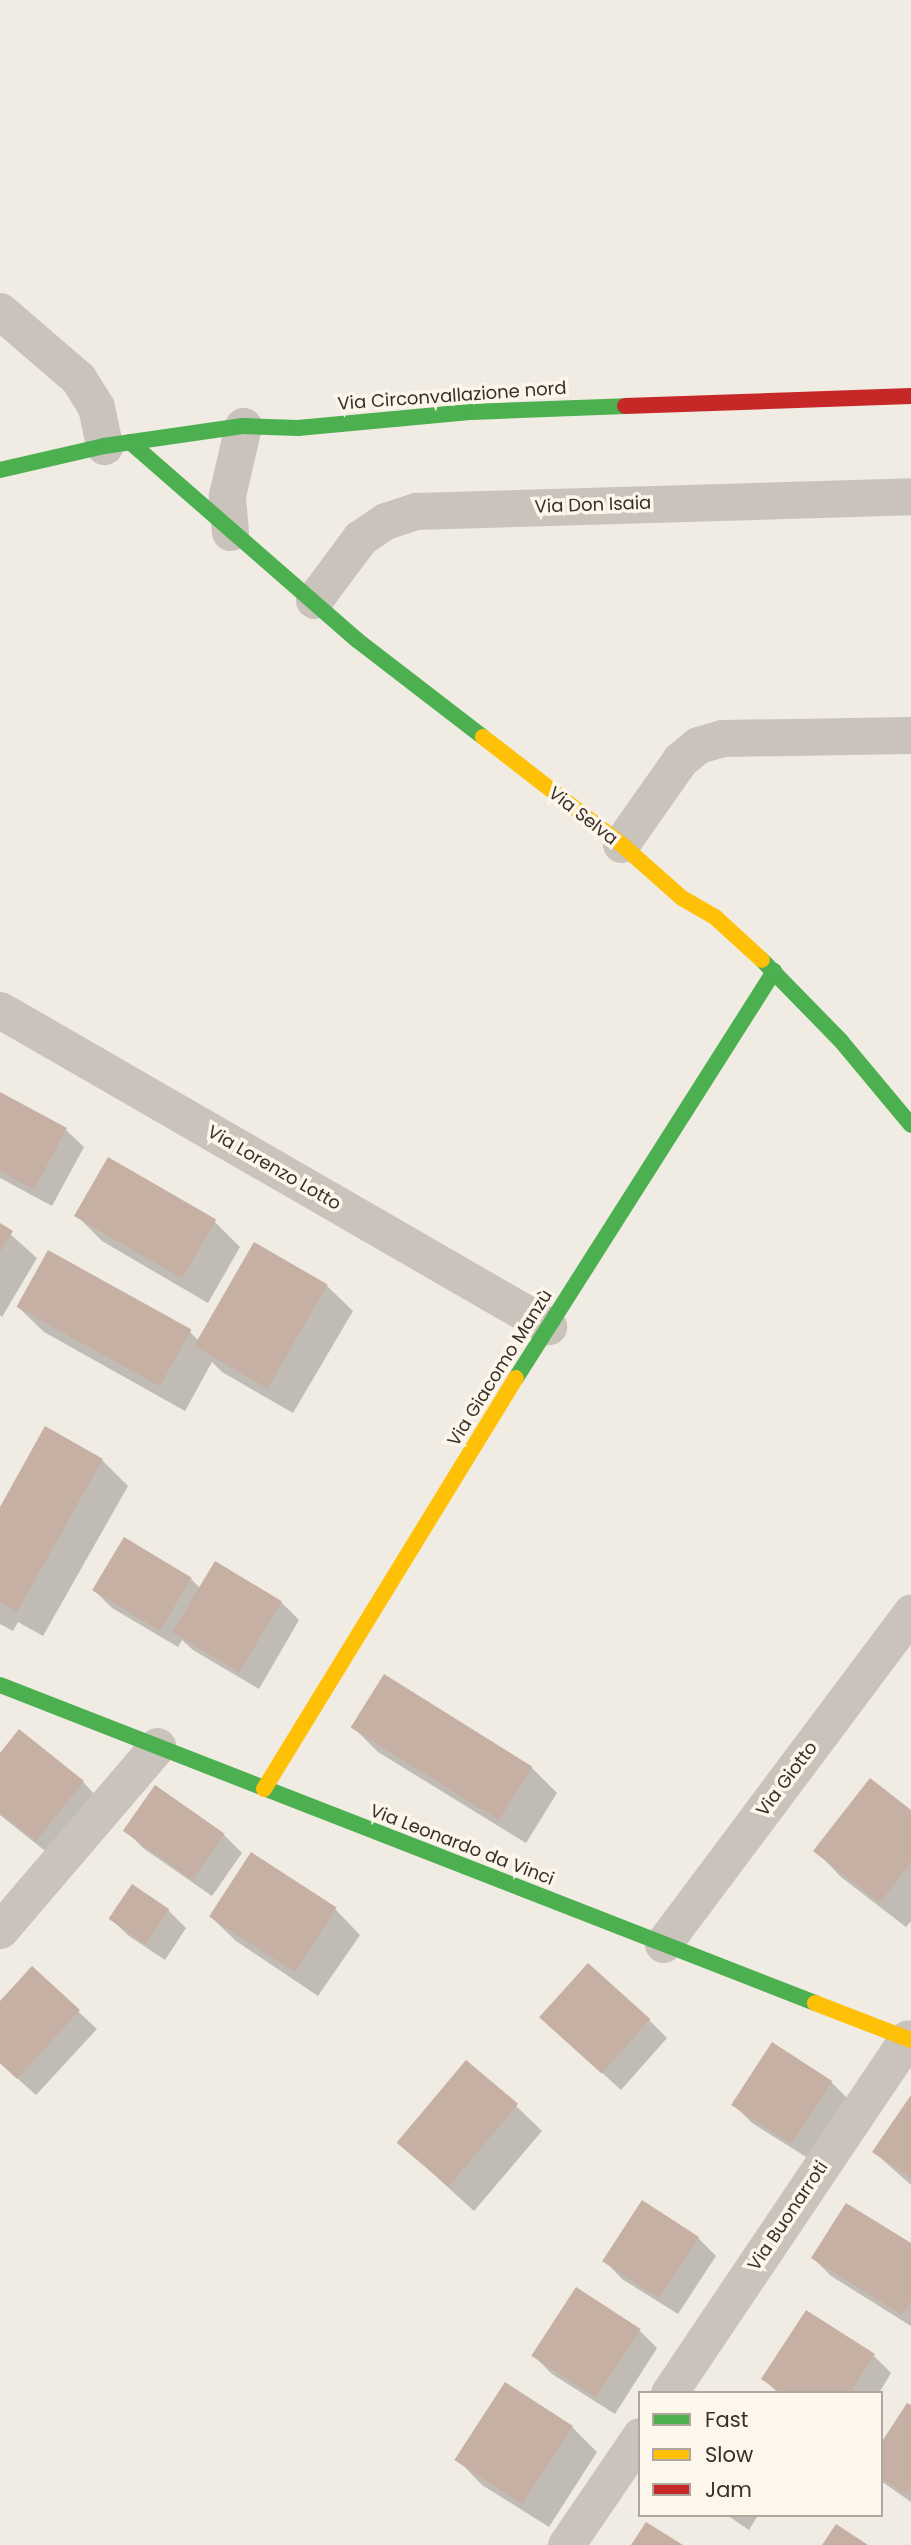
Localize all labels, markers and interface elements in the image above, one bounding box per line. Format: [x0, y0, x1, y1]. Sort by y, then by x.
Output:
street label: Via Circonvallazione nord [337, 377, 567, 415]
street label: Via Don Isaia [534, 492, 652, 518]
street label: Via Selva [544, 782, 622, 850]
street label: Via Lorenzo Lotto [203, 1121, 345, 1215]
street label: Via Giacomo Manzù [443, 1286, 557, 1450]
street label: Via Giotto [752, 1737, 822, 1821]
street label: Via Leonardo da Vinci [367, 1800, 557, 1890]
street label: Via Buonarroti [743, 2157, 833, 2275]
legend [638, 2391, 883, 2517]
text: Fast [705, 2405, 748, 2434]
text: Slow [705, 2440, 753, 2469]
text: Jam [705, 2475, 752, 2504]

